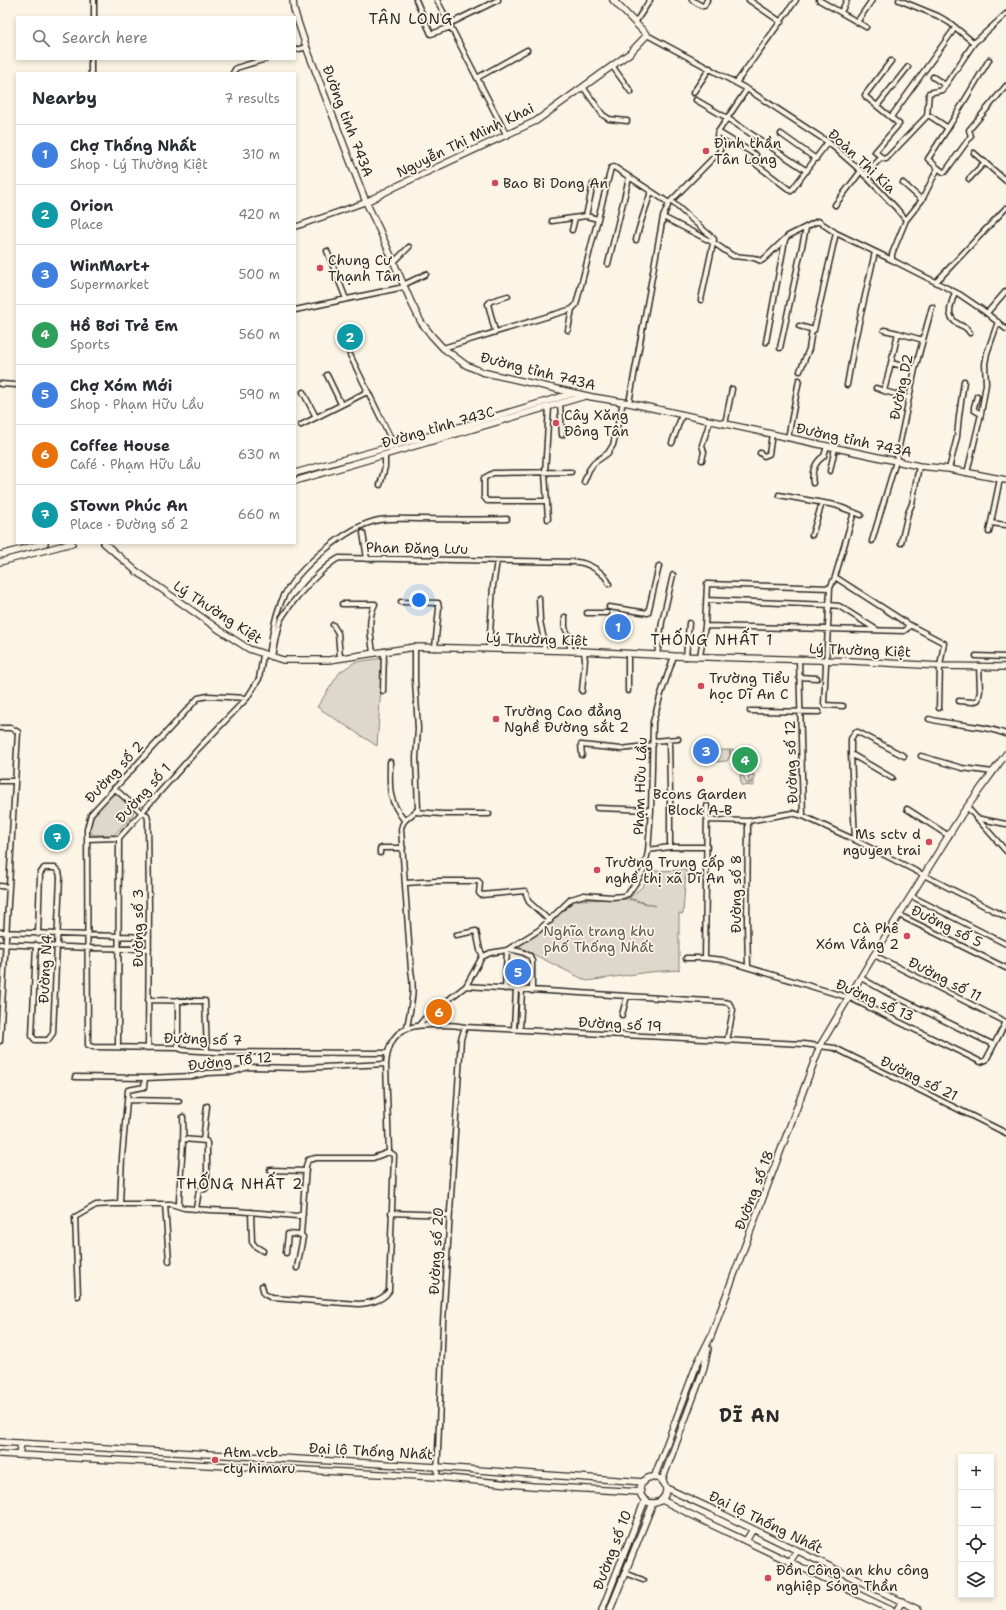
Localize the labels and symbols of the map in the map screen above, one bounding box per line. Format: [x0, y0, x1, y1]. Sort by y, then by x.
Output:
district label: TÂN LONG [369, 8, 453, 29]
street label: Đường tỉnh 743A [318, 63, 378, 179]
street label: Nguyễn Thị Minh Khai [393, 99, 537, 181]
street label: Đoàn Thị Kia [824, 125, 900, 197]
place label: Đình thần Tân Long [714, 134, 782, 168]
marker: Đình thần Tân Long [701, 146, 711, 156]
place label: Bao Bi Dong An [503, 174, 608, 192]
marker: Bao Bi Dong An [490, 178, 500, 188]
place label: Chung Cư Thạnh Tân [328, 251, 401, 285]
marker: Chung Cư Thạnh Tân [315, 263, 325, 273]
pin: 2 [337, 322, 363, 352]
street label: Đường tỉnh 743A [479, 348, 597, 394]
street label: Đường D2 [885, 352, 917, 422]
street label: Đường tỉnh 743C [379, 402, 497, 452]
place label: Cây Xăng Đông Tân [564, 406, 629, 440]
marker: Cây Xăng Đông Tân [551, 418, 561, 428]
street label: Đường tỉnh 743A [794, 419, 914, 461]
street label: Phan Đăng Lưu [366, 538, 468, 558]
street label: Lý Thường Kiệt [170, 577, 266, 647]
your location [409, 590, 429, 610]
pin: 1 [605, 612, 631, 642]
district label: THỐNG NHẤT 1 [651, 627, 773, 650]
street label: Lý Thường Kiệt [486, 628, 588, 650]
street label: Lý Thường Kiệt [809, 639, 911, 661]
place label: Trường Tiểu học Dĩ An C [709, 669, 790, 703]
marker: Trường Tiểu học Dĩ An C [696, 681, 706, 691]
place label: Trường Cao đẳng Nghề Đường sắt 2 [504, 702, 629, 736]
marker: Trường Cao đẳng Nghề Đường sắt 2 [491, 714, 501, 724]
street label: Đường số 12 [781, 720, 801, 804]
pin: 3 [693, 736, 719, 766]
street label: Đường số 2 [81, 737, 147, 807]
street label: Phạm Hữu Lầu [629, 737, 651, 835]
pin: 4 [732, 745, 758, 775]
street label: Đường số 1 [111, 759, 175, 827]
marker: Bcons Garden Block A-B [695, 774, 705, 784]
place label: Bcons Garden Block A-B [653, 785, 747, 819]
pin: 7 [44, 822, 70, 852]
place label: Ms sctv d nguyen trai [843, 825, 921, 859]
marker: Ms sctv d nguyen trai [924, 837, 934, 847]
place label: Trường Trung cấp nghề thị xã Dĩ An [605, 853, 725, 887]
street label: Đường số 8 [727, 855, 745, 933]
marker: Trường Trung cấp nghề thị xã Dĩ An [592, 865, 602, 875]
street label: Đường số 3 [129, 889, 147, 967]
street label: Đường số 5 [908, 901, 986, 951]
place label: Cà Phê Xóm Vắng 2 [816, 919, 899, 953]
park label: Nghĩa trang khu phố Thống Nhất [543, 922, 655, 956]
marker: Cà Phê Xóm Vắng 2 [902, 931, 912, 941]
street label: Đường N4 [34, 934, 56, 1004]
street label: Đường số 11 [905, 953, 985, 1005]
pin: 5 [505, 957, 531, 987]
street label: Đường số 13 [833, 975, 917, 1025]
pin: 6 [426, 997, 452, 1027]
street label: Đường số 19 [578, 1013, 662, 1035]
street label: Đường số 7 [163, 1029, 243, 1049]
street label: Đường Tổ 12 [187, 1048, 273, 1074]
street label: Đường số 21 [877, 1052, 961, 1104]
street label: Đường số 18 [731, 1148, 777, 1232]
district label: THỐNG NHẤT 2 [176, 1171, 304, 1194]
street label: Đường số 20 [425, 1207, 447, 1295]
district label: DĨ AN [719, 1404, 781, 1428]
street label: Đại lộ Thống Nhất [308, 1439, 434, 1463]
place label: Atm vcb cty himaru [223, 1443, 295, 1477]
marker: Atm vcb cty himaru [210, 1455, 220, 1465]
street label: Đại lộ Thống Nhất [706, 1487, 826, 1557]
street label: Đường số 10 [589, 1508, 635, 1592]
place label: Đồn Công an khu công nghiệp Sóng Thần [776, 1561, 929, 1595]
marker: Đồn Công an khu công nghiệp Sóng Thần [763, 1573, 773, 1583]

